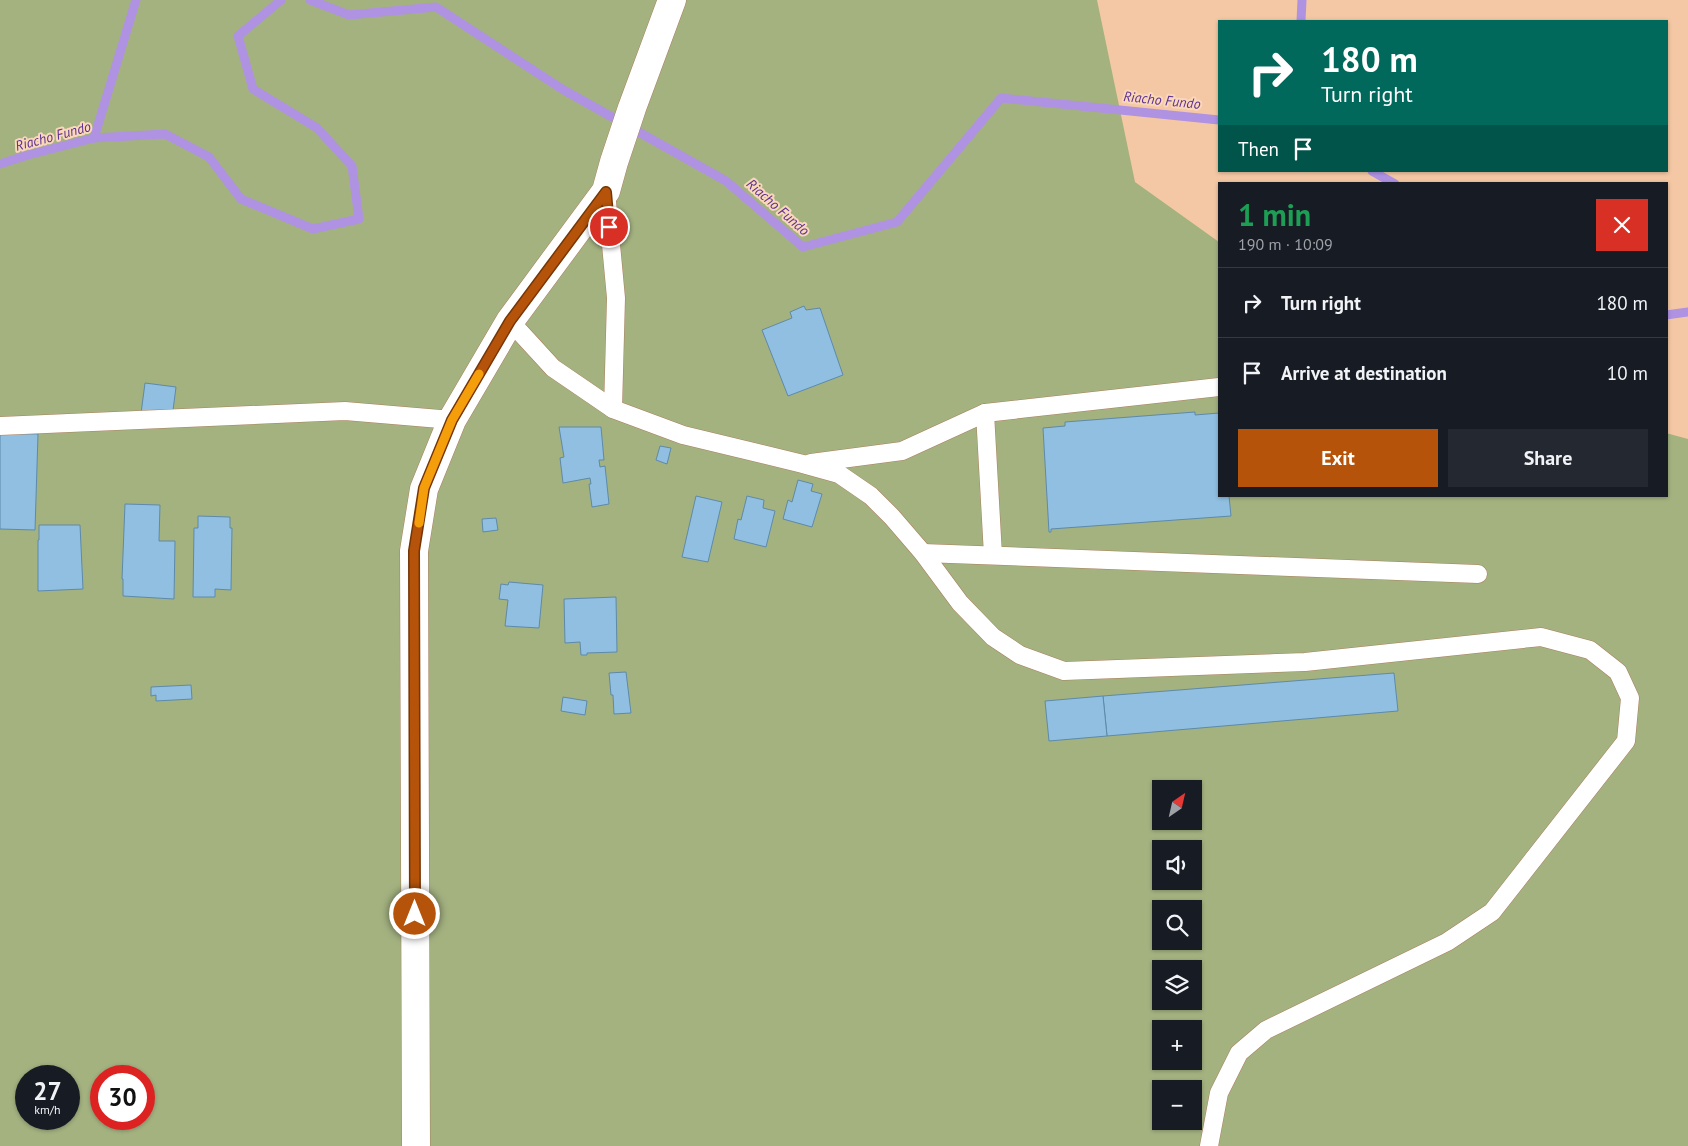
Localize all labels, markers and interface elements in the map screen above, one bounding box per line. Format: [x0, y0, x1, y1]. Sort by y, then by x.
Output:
text: 180 m [1321, 36, 1418, 82]
icon: right [1238, 40, 1303, 105]
text: Turn right [1321, 80, 1413, 108]
water label: Riacho Fundo [1122, 87, 1202, 113]
water label: Riacho Fundo [13, 117, 93, 155]
icon: arrive [1289, 135, 1317, 163]
text: Then [1238, 137, 1279, 161]
water label: Riacho Fundo [743, 175, 813, 239]
text: 1 min [1238, 195, 1311, 234]
button: close [1596, 199, 1648, 251]
pin [588, 206, 630, 248]
icon: arrive [595, 213, 623, 241]
text: 190 m · 10:09 [1238, 234, 1333, 254]
icon: right [1238, 289, 1266, 317]
text: Turn right [1281, 291, 1361, 315]
text: 180 m [1596, 291, 1648, 315]
icon: arrive [1238, 359, 1266, 387]
text: Arrive at destination [1281, 361, 1447, 385]
text: 10 m [1607, 361, 1648, 385]
button: Exit [1238, 429, 1438, 487]
button: Share [1448, 429, 1648, 487]
north arrow [1152, 780, 1202, 830]
map controls [1152, 780, 1202, 1130]
button: sound [1152, 840, 1202, 890]
position arrow [388, 887, 440, 939]
button: search [1152, 900, 1202, 950]
button: layers [1152, 960, 1202, 1010]
button: + [1152, 1020, 1202, 1070]
speed limit sign: 30 [90, 1065, 155, 1130]
text: 27 [33, 1075, 62, 1107]
button: − [1152, 1080, 1202, 1130]
text: km/h [34, 1102, 61, 1117]

